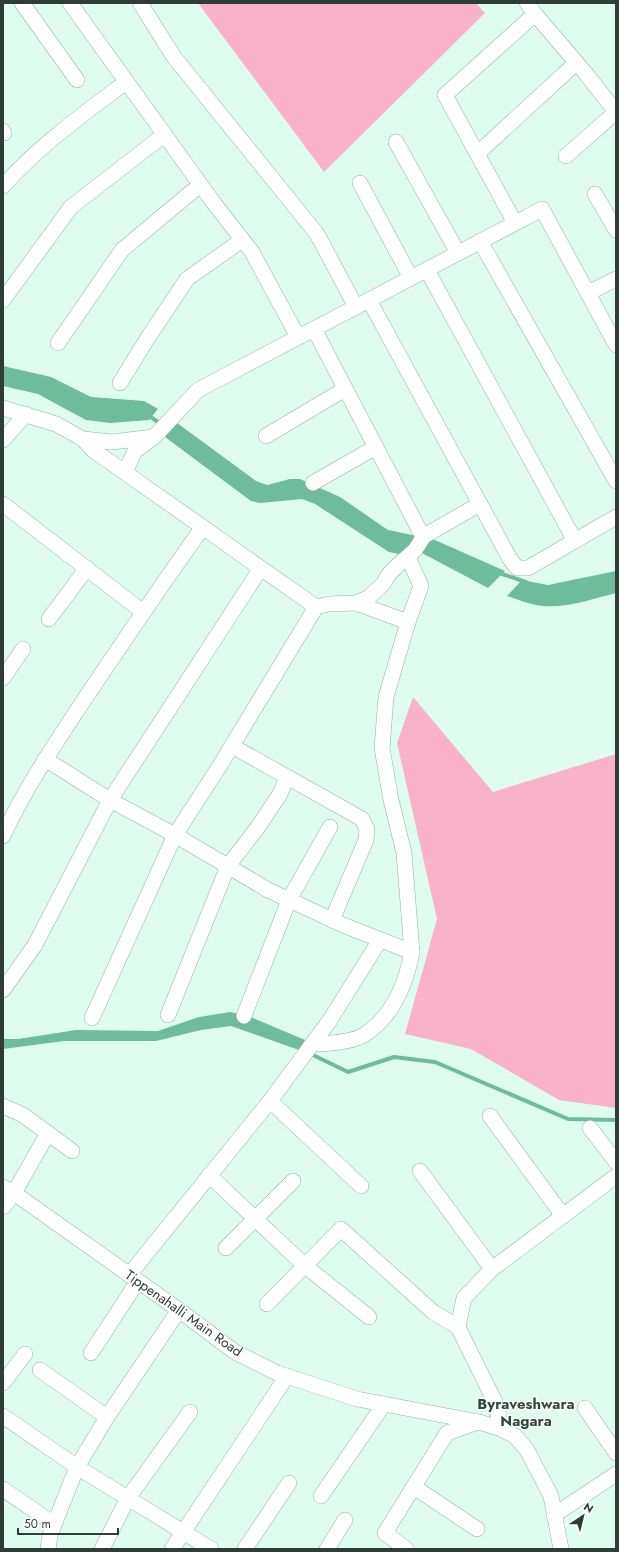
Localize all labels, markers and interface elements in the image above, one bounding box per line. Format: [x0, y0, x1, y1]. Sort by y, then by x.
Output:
street label: Tippenahalli Main Road [121, 1265, 247, 1361]
district label: Byraveshwara Nagara [477, 1393, 575, 1432]
north arrow [563, 1496, 603, 1536]
text: N [581, 1499, 597, 1517]
scale bar [18, 1510, 118, 1536]
text: 50 m [24, 1515, 51, 1533]

